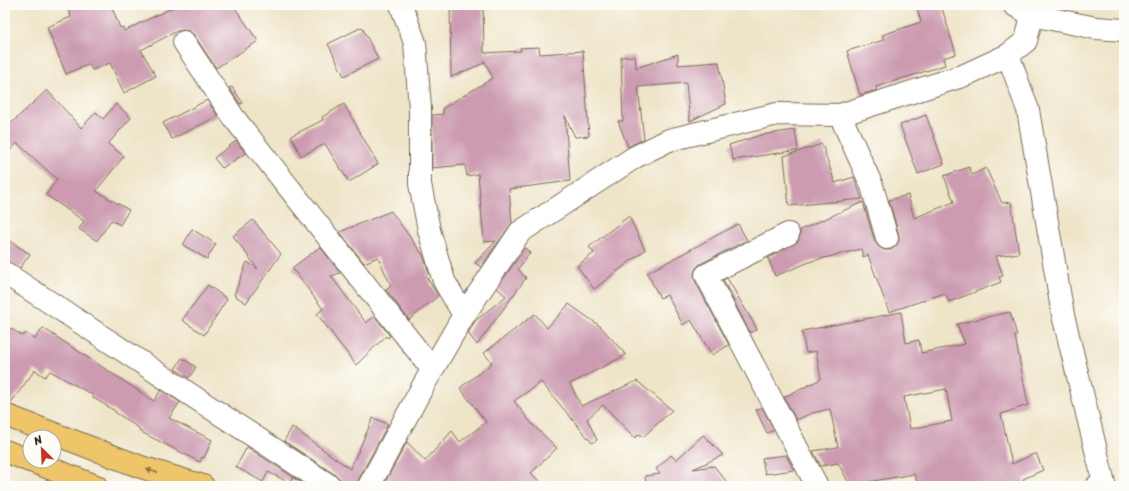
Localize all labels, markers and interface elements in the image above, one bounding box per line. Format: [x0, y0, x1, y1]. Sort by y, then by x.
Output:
north arrow [22, 429, 62, 469]
text: N [30, 430, 46, 451]
one-way arrow [146, 468, 158, 474]

